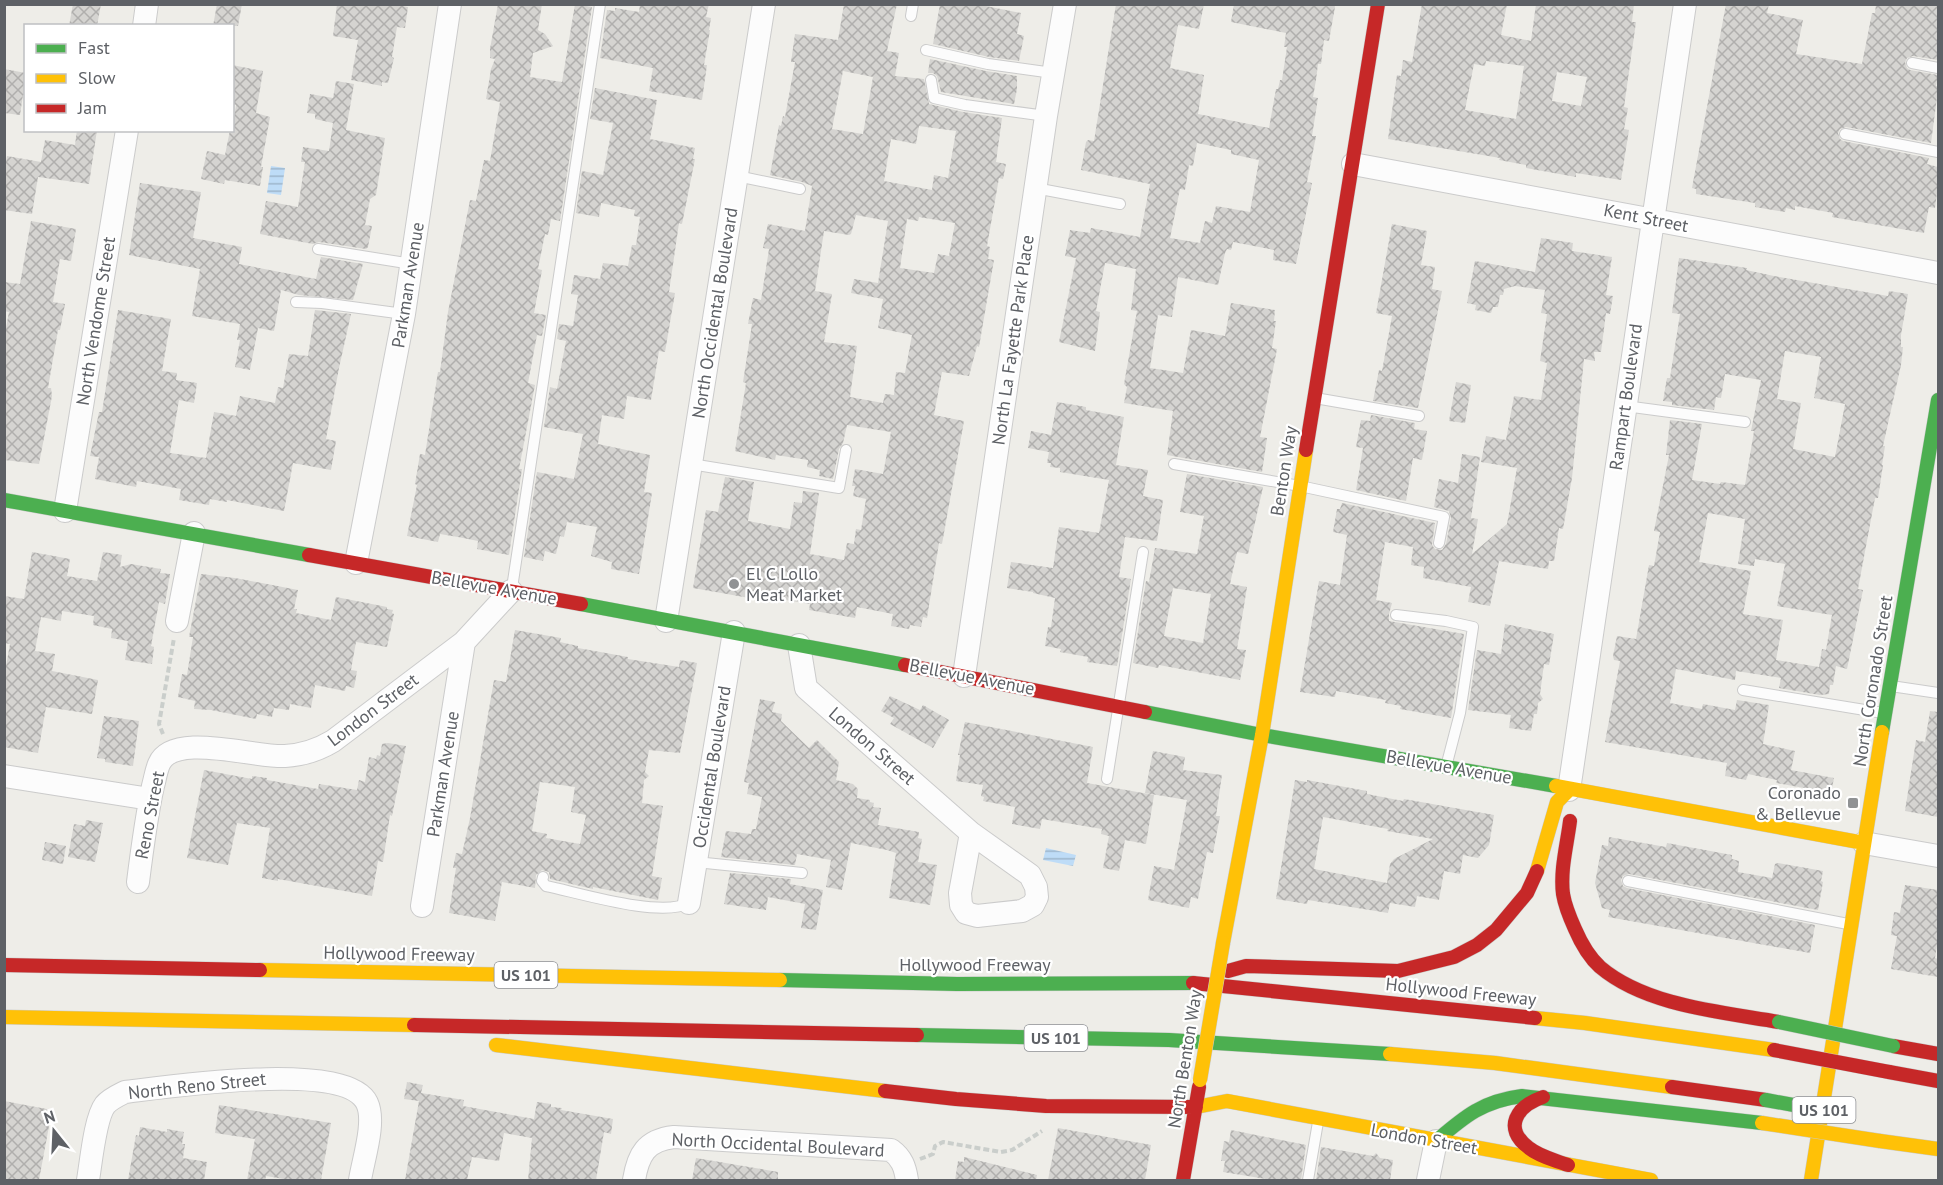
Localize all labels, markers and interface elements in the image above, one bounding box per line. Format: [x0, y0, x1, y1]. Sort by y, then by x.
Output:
legend [24, 24, 234, 132]
text: Fast [78, 36, 110, 59]
text: Slow [78, 66, 116, 89]
text: Jam [77, 96, 107, 119]
street label: Kent Street [1602, 198, 1690, 237]
street label: North Occidental Boulevard [686, 206, 743, 420]
street label: Parkman Avenue [386, 220, 429, 349]
street label: North La Fayette Park Place [986, 233, 1039, 446]
street label: North Vendome Street [71, 235, 120, 407]
street label: Rampart Boulevard [1604, 322, 1647, 472]
street label: Benton Way [1265, 424, 1302, 518]
place label: El C Lollo Meat Market [746, 562, 842, 606]
street label: Bellevue Avenue [430, 565, 559, 610]
marker: El C Lollo Meat Market [727, 577, 741, 591]
street label: North Coronado Street [1848, 594, 1897, 768]
street label: Bellevue Avenue [908, 653, 1037, 700]
street label: London Street [323, 668, 423, 751]
street label: Occidental Boulevard [687, 684, 736, 850]
street label: London Street [824, 702, 921, 790]
street label: Parkman Avenue [421, 709, 464, 838]
street label: Bellevue Avenue [1385, 744, 1514, 789]
street label: Reno Street [130, 769, 169, 861]
place label: Coronado & Bellevue [1755, 781, 1841, 825]
marker: Coronado & Bellevue [1846, 796, 1860, 810]
street label: Hollywood Freeway [323, 941, 476, 966]
street label: Hollywood Freeway [899, 953, 1051, 976]
road number: US 101 [494, 962, 558, 988]
street label: Hollywood Freeway [1385, 972, 1538, 1011]
street label: North Benton Way [1162, 987, 1207, 1130]
road number: US 101 [1024, 1025, 1088, 1051]
street label: North Reno Street [127, 1067, 267, 1104]
road number: US 101 [1792, 1097, 1856, 1123]
north arrow [24, 1101, 84, 1161]
text: N [41, 1106, 57, 1128]
street label: London Street [1369, 1118, 1479, 1159]
street label: North Occidental Boulevard [671, 1127, 885, 1162]

